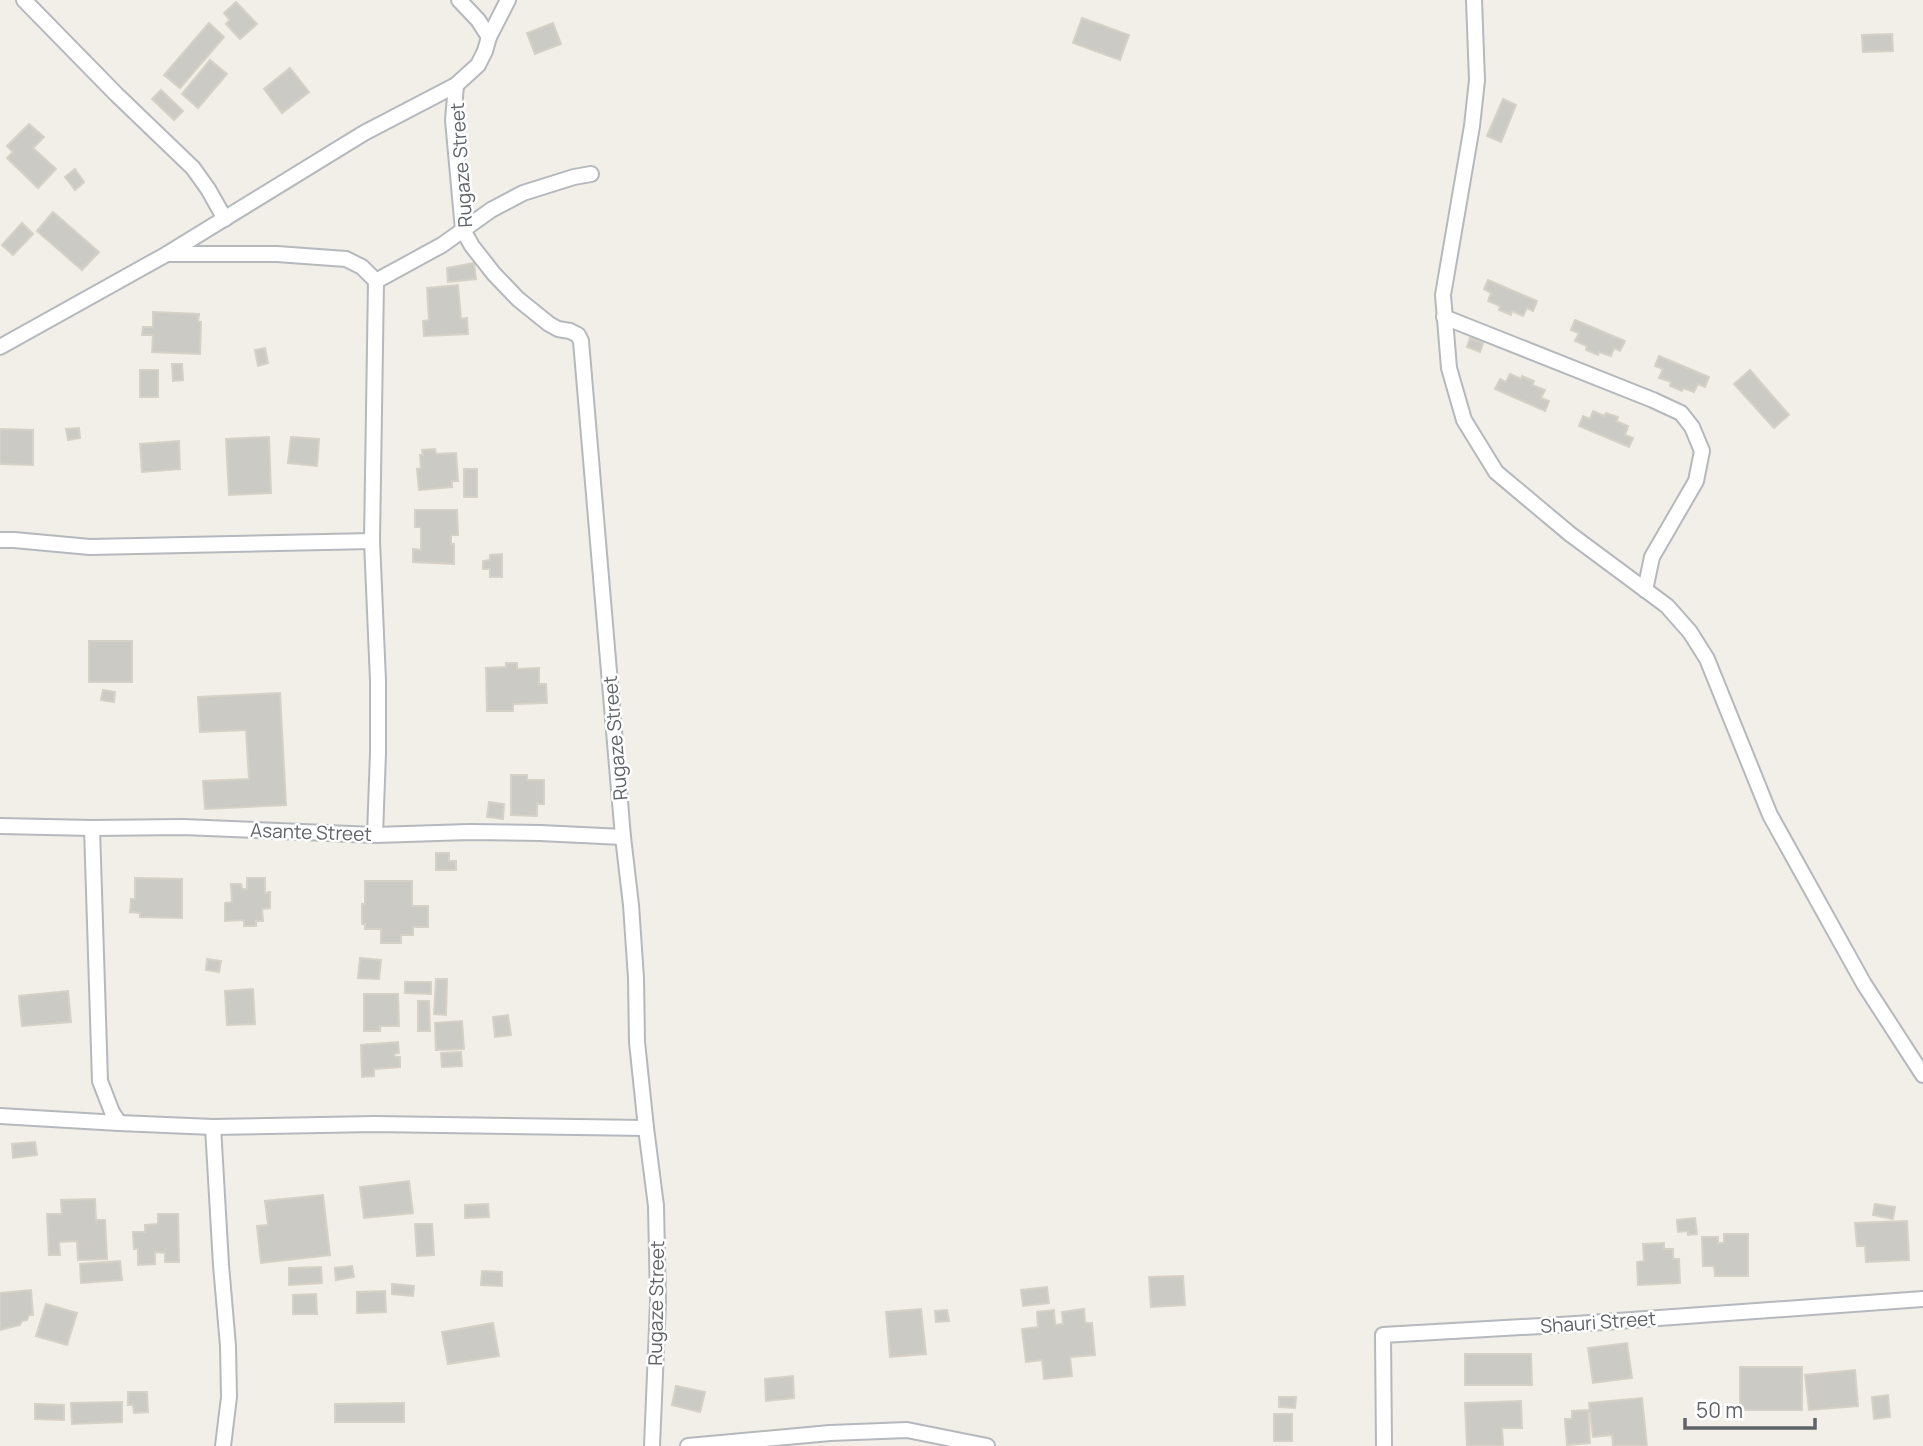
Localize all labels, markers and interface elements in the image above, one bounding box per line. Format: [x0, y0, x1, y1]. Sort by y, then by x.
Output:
street label: Rugaze Street [444, 102, 478, 228]
street label: Rugaze Street [597, 675, 633, 801]
street label: Asante Street [250, 817, 372, 847]
street label: Rugaze Street [642, 1240, 670, 1366]
street label: Shauri Street [1539, 1305, 1657, 1339]
scale bar [1685, 1386, 1814, 1430]
text: 50 m [1696, 1396, 1743, 1424]

